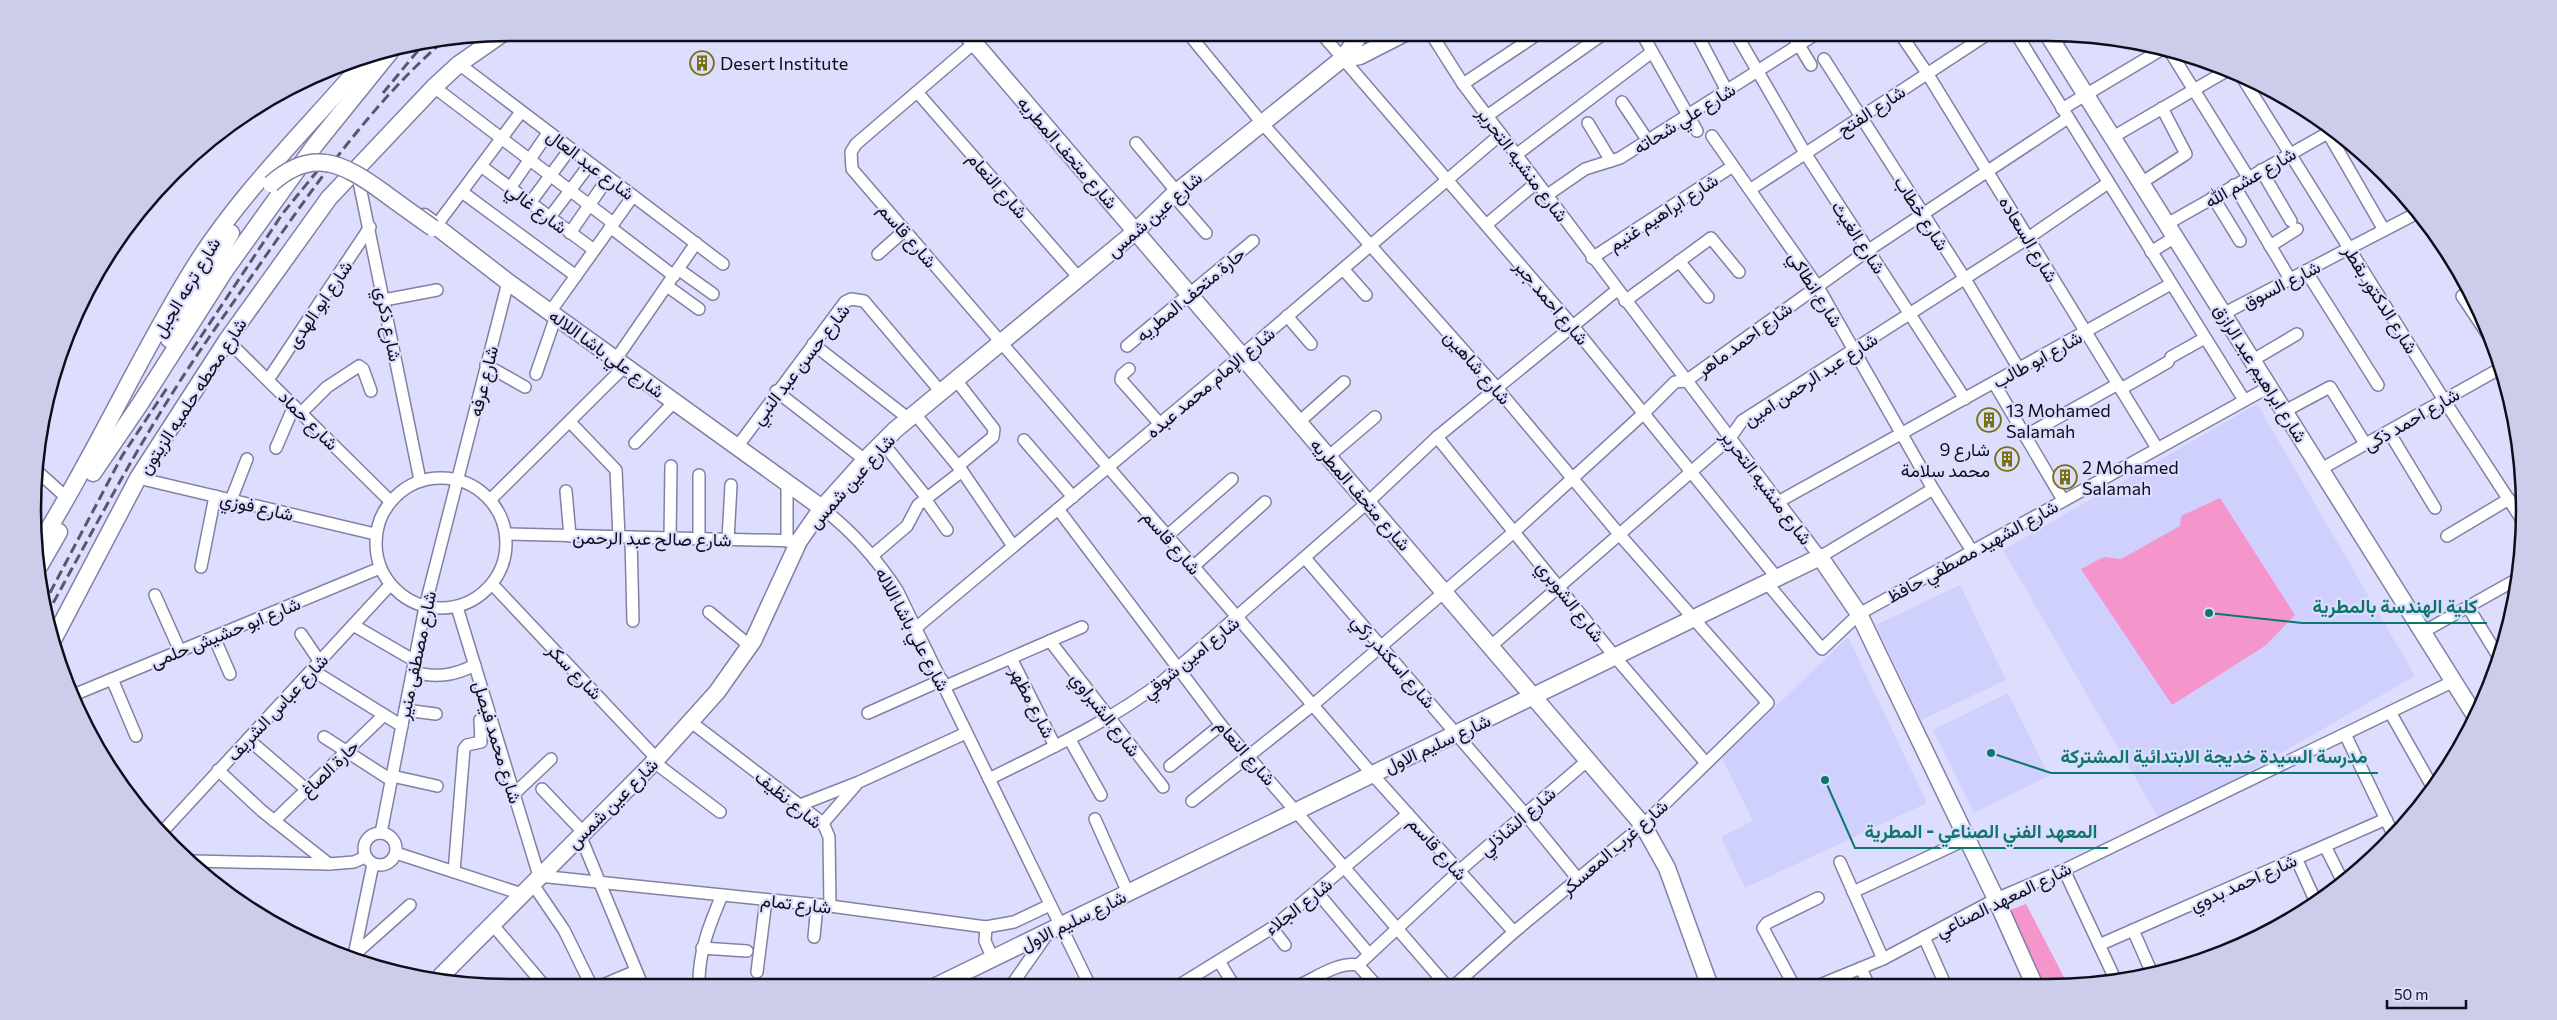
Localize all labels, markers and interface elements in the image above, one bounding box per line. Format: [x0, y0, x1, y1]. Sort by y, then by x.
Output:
building icon: Desert Institute [689, 50, 715, 76]
place label: Desert Institute [720, 52, 848, 74]
street label: شارع علي شحاته [1629, 78, 1742, 162]
street label: شارع الفتح [1833, 80, 1910, 142]
street label: شارع متحف المطريه [1012, 91, 1123, 214]
street label: شارع منشيه التحرير [1470, 101, 1573, 227]
street label: شارع عبد العال [542, 124, 639, 206]
street label: شارع عشم الله [2200, 142, 2301, 214]
street label: شارع النعام [962, 147, 1033, 224]
street label: شارع عين شمس [1102, 167, 1208, 263]
street label: شارع ابراهيم غنيم [1604, 168, 1723, 257]
street label: شارع خطاب [1888, 172, 1954, 255]
street label: شارع غالي [499, 178, 572, 242]
street label: شارع السعاده [1993, 192, 2063, 287]
street label: شارع الغيث [1826, 196, 1891, 279]
street label: شارع قاسم [873, 198, 942, 273]
street label: شارع ترعه الجبل [148, 233, 226, 342]
street label: شارع الدكتور بقطر [2337, 240, 2423, 358]
street label: حارة متحف المطريه [1131, 242, 1250, 347]
street label: شارع انطاكي [1780, 247, 1848, 334]
street label: شارع احمد جبر [1508, 254, 1594, 350]
street label: شارع السوق [2238, 255, 2325, 315]
street label: شارع ابو الهدى [282, 256, 358, 353]
street label: شارع ذكري [366, 285, 407, 364]
street label: شارع احمد ماهر [1691, 297, 1797, 383]
street label: شارع حسن عبد النبي [746, 299, 858, 432]
street label: شارع ابراهيم عبد الرازق [2208, 300, 2312, 447]
street label: شارع علي باشا اللاله [542, 304, 669, 406]
street label: شارع محطه حلميه الزيتون [133, 314, 253, 480]
street label: شارع الإمام محمد عبده [1141, 322, 1280, 444]
street label: شارع شاهين [1438, 325, 1516, 410]
street label: شارع ابو طالب [1988, 325, 2087, 394]
street label: شارع عبد الرحمن امين [1739, 327, 1882, 432]
street label: شارع عرفه [464, 343, 504, 419]
street label: شارع احمد ذكى [2359, 383, 2464, 457]
street label: شارع حماد [273, 386, 343, 456]
place label: 13 Mohamed Salamah [2006, 399, 2111, 442]
building icon: 13 Mohamed Salamah [1976, 407, 2002, 433]
street label: شارع منشيه التحرير [1714, 424, 1817, 550]
street label: شارع عين شمس [803, 429, 901, 534]
street label: شارع متحف المطريه [1305, 433, 1416, 556]
place label: 9 شارع محمد سلامة [1901, 438, 1990, 481]
building icon: 9 شارع محمد سلامة [1994, 446, 2020, 472]
place label: 2 Mohamed Salamah [2082, 456, 2179, 499]
building icon: 2 Mohamed Salamah [2052, 464, 2078, 490]
street label: شارع فوزي [217, 487, 296, 530]
street label: شارع الشهيد مصطفي حافظ [1882, 495, 2064, 612]
street label: شارع قاسم [1137, 505, 1206, 580]
street label: شارع صالح عبد الرحمن [572, 526, 732, 552]
street label: شارع الشوبري [1528, 556, 1610, 649]
street label: شارع علي باشا اللاله [867, 563, 955, 697]
street label: شارع مصطفى منير [391, 589, 442, 723]
callout: كلية الهندسة بالمطرية [2302, 589, 2487, 623]
street label: شارع ابو حشيش حلمى [147, 592, 304, 674]
text: كلية الهندسة بالمطرية [2312, 594, 2478, 619]
street label: شارع اسكندر زكي [1344, 610, 1441, 716]
street label: شارع امين شوقي [1137, 611, 1246, 707]
street label: شارع سكر [541, 637, 607, 705]
street label: شارع عباس الشريف [222, 649, 334, 767]
street label: شارع مظهر [1003, 662, 1060, 742]
street label: شارع الشبراوي [1062, 667, 1146, 764]
street label: شارع محمد فيصل [467, 678, 527, 807]
street label: شارع سليم الاول [1380, 709, 1495, 779]
street label: شارع النعام [1210, 714, 1281, 791]
street label: حارة الصاغ [295, 735, 364, 803]
callout: مدرسة السيدة خديجة الابتدائية المشتركة [2051, 739, 2378, 773]
text: مدرسة السيدة خديجة الابتدائية المشتركة [2060, 744, 2368, 769]
street label: شارع عين شمس [562, 753, 663, 854]
street label: شارع نظيف [750, 765, 827, 834]
street label: شارع الشاذلي [1474, 782, 1563, 864]
street label: شارع غرب المعسكر [1555, 794, 1674, 902]
street label: شارع قاسم [1402, 812, 1472, 886]
callout: المعهد الفني الصناعي - المطرية [1855, 814, 2108, 848]
text: المعهد الفني الصناعي - المطرية [1864, 819, 2098, 848]
street label: شارع احمد بدوي [2186, 849, 2302, 920]
street label: شارع المعهد الصناعي [1932, 857, 2077, 946]
street label: شارع الجلاء [1260, 873, 1337, 941]
street label: شارع سليم الاول [1017, 885, 1130, 957]
street label: شارع تمام [759, 888, 832, 920]
scale bar [2387, 978, 2466, 1010]
text: 50 m [2394, 985, 2428, 1003]

